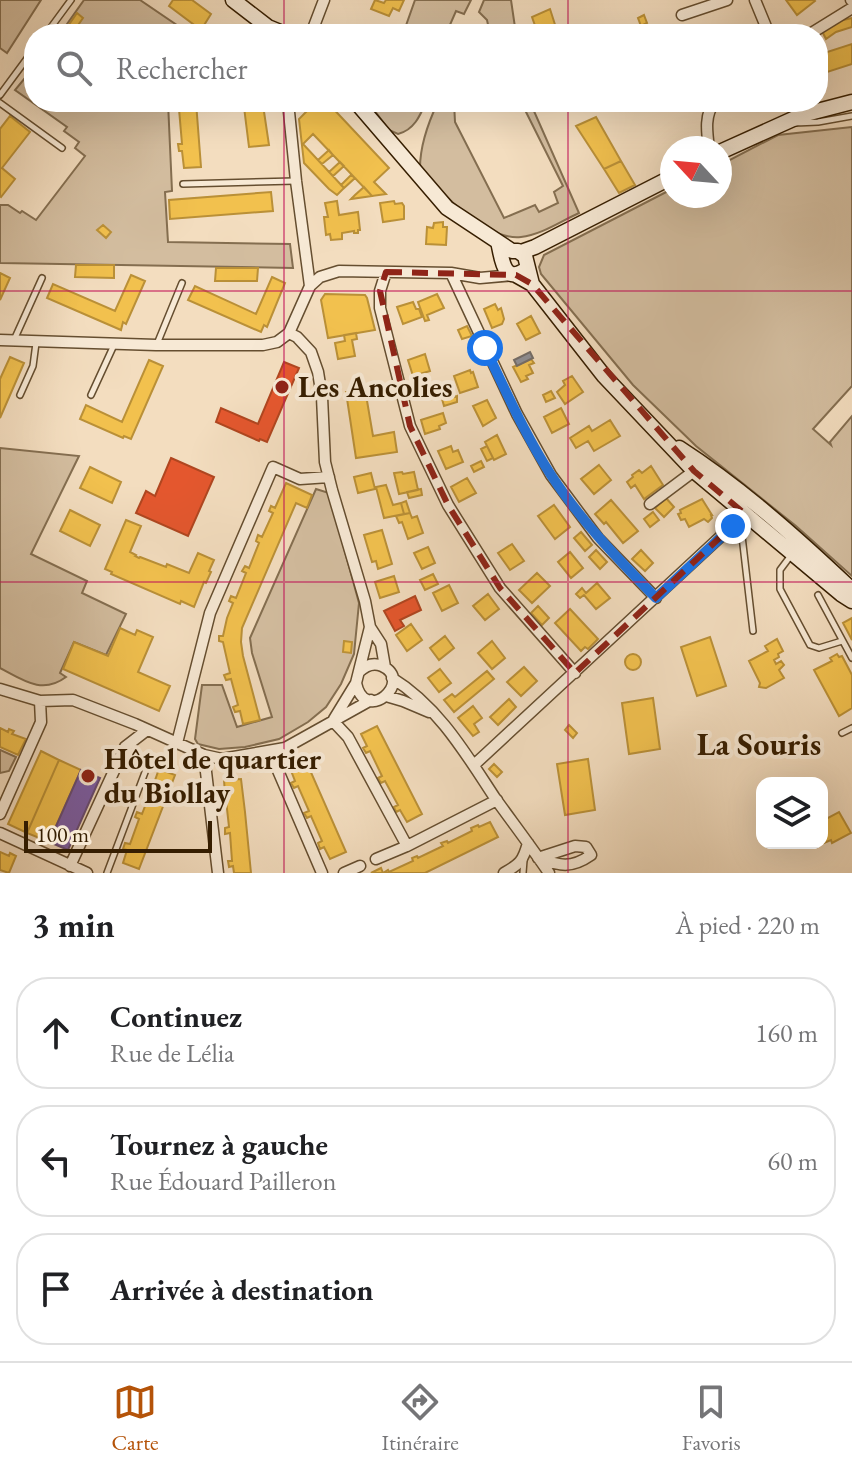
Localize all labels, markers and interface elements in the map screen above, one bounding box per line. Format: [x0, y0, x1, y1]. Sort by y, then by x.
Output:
search box [24, 24, 828, 112]
icon: search [52, 46, 96, 90]
text: Rechercher [116, 49, 248, 88]
north arrow [660, 136, 732, 208]
route start [467, 330, 503, 366]
place label: Les Ancolies [298, 367, 453, 406]
marker: Les Ancolies [273, 378, 291, 396]
route end [715, 508, 751, 544]
district label: La Souris [697, 723, 821, 765]
place label: Hôtel de quartier du Biollay [104, 739, 322, 812]
marker: Hôtel de quartier du Biollay [79, 767, 97, 785]
map controls [756, 777, 828, 849]
button: layers [756, 777, 828, 849]
scale bar [24, 817, 212, 853]
text: 100 m [36, 820, 89, 849]
text: 3 min [32, 903, 115, 947]
text: À pied · 220 m [675, 908, 820, 942]
text: Continuez [110, 997, 242, 1036]
icon: ahead [34, 1011, 78, 1055]
text: 160 m [755, 1016, 818, 1050]
text: Rue de Lélia [110, 1036, 234, 1070]
text: Tournez à gauche [110, 1125, 328, 1164]
icon: left [34, 1139, 78, 1183]
text: 60 m [768, 1144, 818, 1178]
text: Rue Édouard Pailleron [110, 1164, 336, 1198]
icon: arrive [34, 1267, 78, 1311]
text: Arrivée à destination [110, 1270, 373, 1309]
tab: Carte [111, 1380, 159, 1457]
tab: Itinéraire [382, 1380, 459, 1457]
tab: Favoris [682, 1380, 741, 1457]

